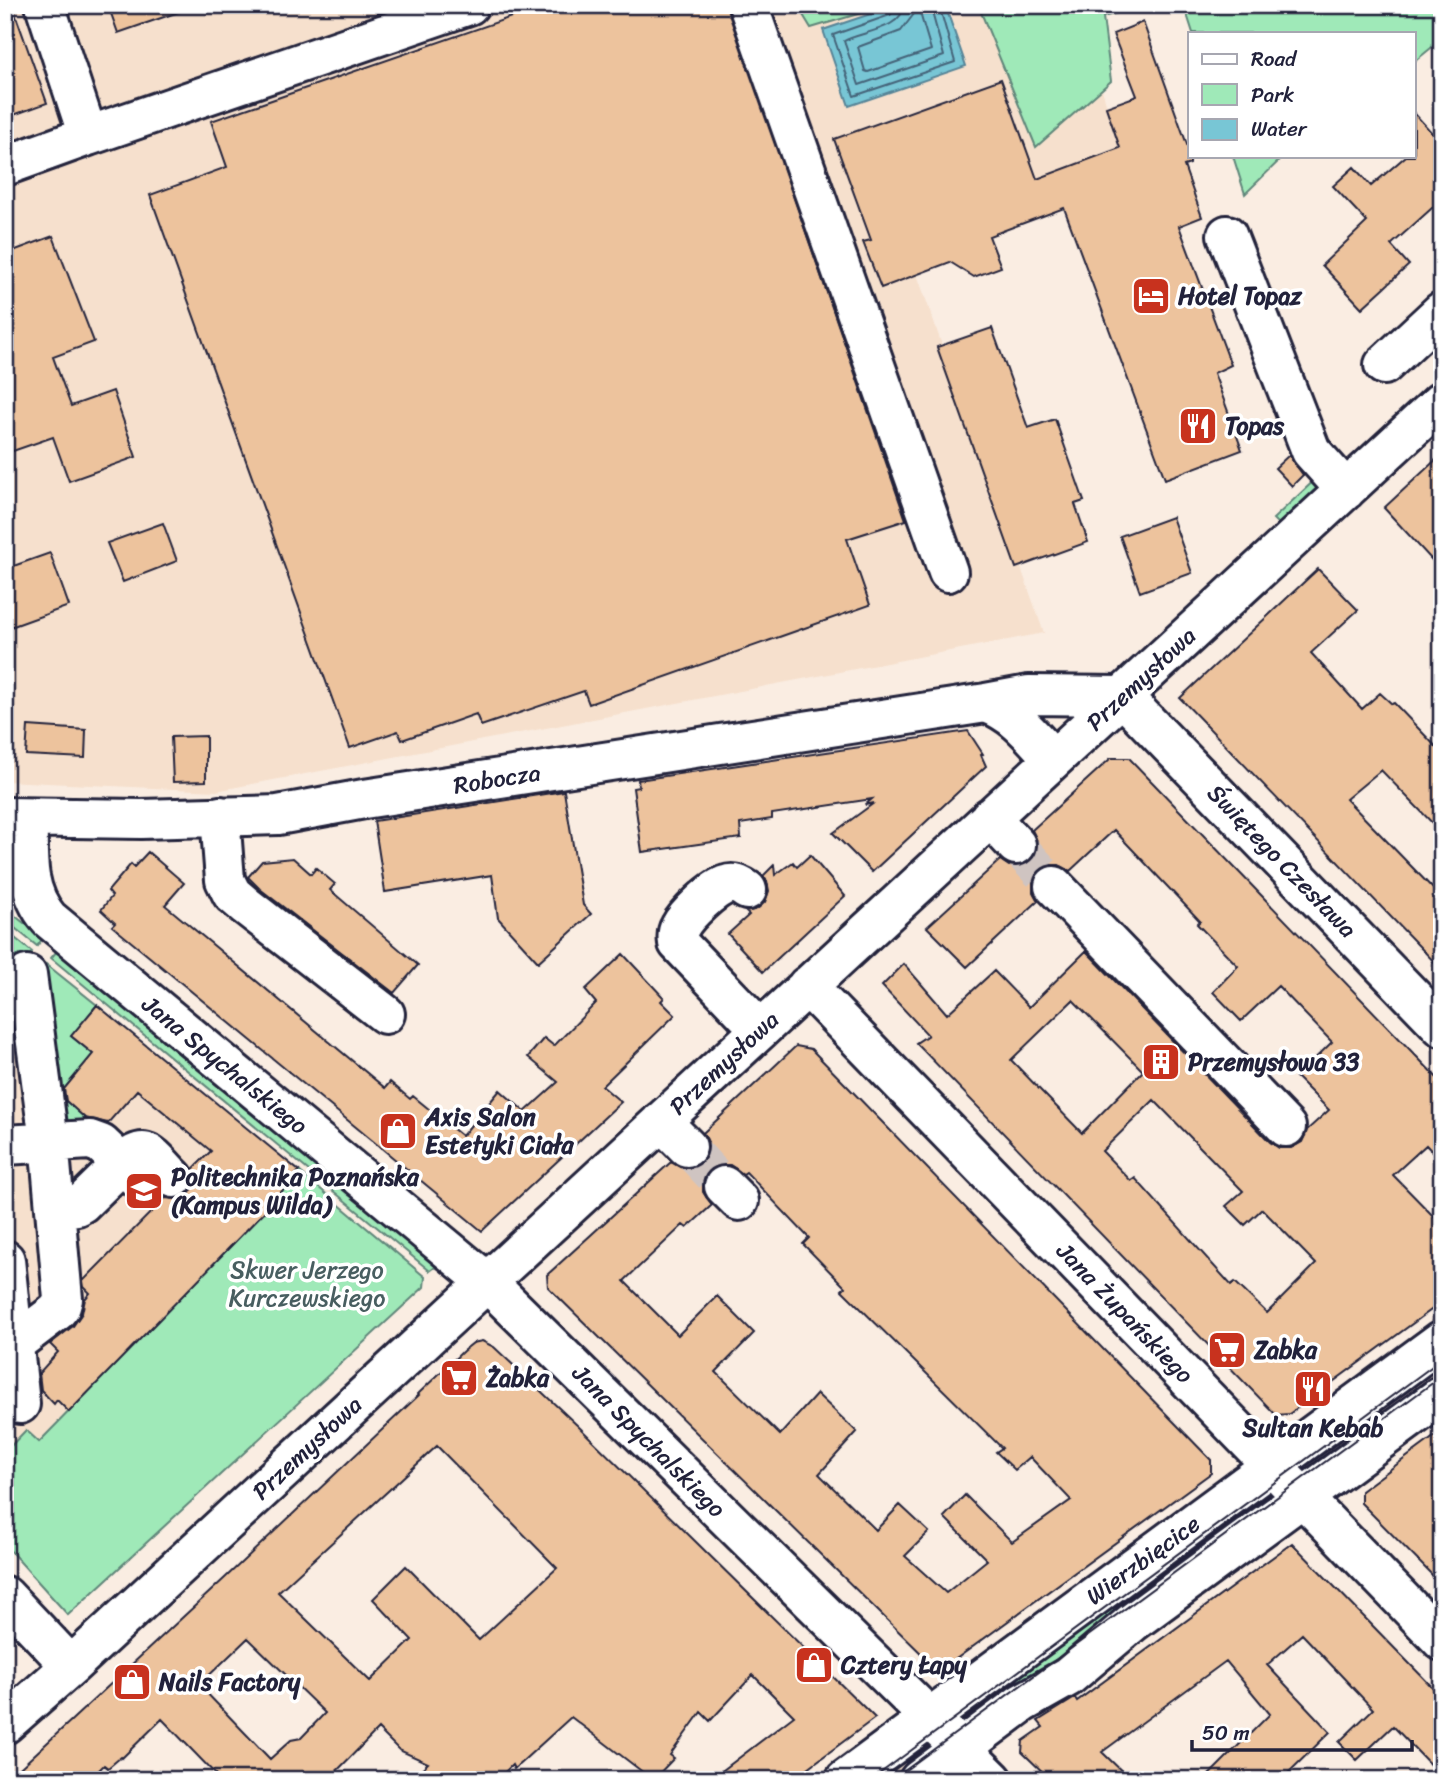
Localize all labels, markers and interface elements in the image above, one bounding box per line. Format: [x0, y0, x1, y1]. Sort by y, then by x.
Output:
legend [1188, 32, 1416, 158]
text: Road [1251, 40, 1298, 78]
text: Park [1251, 76, 1294, 114]
text: Water [1251, 110, 1308, 148]
hotel icon: Hotel Topaz [1130, 275, 1172, 317]
place label: Hotel Topaz [1178, 275, 1303, 317]
restaurant icon: Topas [1177, 405, 1219, 447]
place label: Topas [1225, 405, 1285, 447]
street label: Przemysłowa [1076, 616, 1206, 742]
street label: Robocza [450, 751, 544, 807]
street label: Świętego Czesława [1197, 774, 1367, 948]
street label: Jana Spychalskiego [132, 984, 318, 1146]
street label: Przemysłowa [659, 1000, 789, 1126]
building icon: Przemysłowa 33 [1140, 1041, 1182, 1083]
place label: Przemysłowa 33 [1188, 1041, 1360, 1083]
place label: Axis Salon Estetyki Ciała [424, 1096, 574, 1166]
shop icon: Axis Salon Estetyki Ciała [377, 1110, 419, 1152]
place label: Politechnika Poznańska (Kampus Wilda) [171, 1156, 420, 1226]
school or university icon: Politechnika Poznańska (Kampus Wilda) [123, 1170, 165, 1212]
street label: Jana Żupańskiego [1045, 1231, 1204, 1394]
park label: Skwer Jerzego Kurczewskiego [229, 1249, 385, 1319]
supermarket icon: Zabka [1206, 1329, 1248, 1371]
place label: Zabka [1253, 1329, 1318, 1371]
street label: Jana Spychalskiego [561, 1353, 736, 1528]
supermarket icon: Żabka [438, 1357, 480, 1399]
place label: Żabka [485, 1357, 550, 1399]
restaurant icon: Sultan Kebab [1292, 1368, 1334, 1410]
street label: Przemysłowa [242, 1385, 372, 1511]
place label: Sultan Kebab [1242, 1407, 1384, 1449]
street label: Wierzbięcice [1077, 1504, 1209, 1616]
shop icon: Cztery Łapy [793, 1644, 835, 1686]
place label: Cztery Łapy [840, 1644, 968, 1686]
shop icon: Nails Factory [111, 1661, 153, 1703]
place label: Nails Factory [158, 1661, 301, 1703]
scale bar [1192, 1708, 1412, 1752]
text: 50 m [1202, 1714, 1250, 1752]

